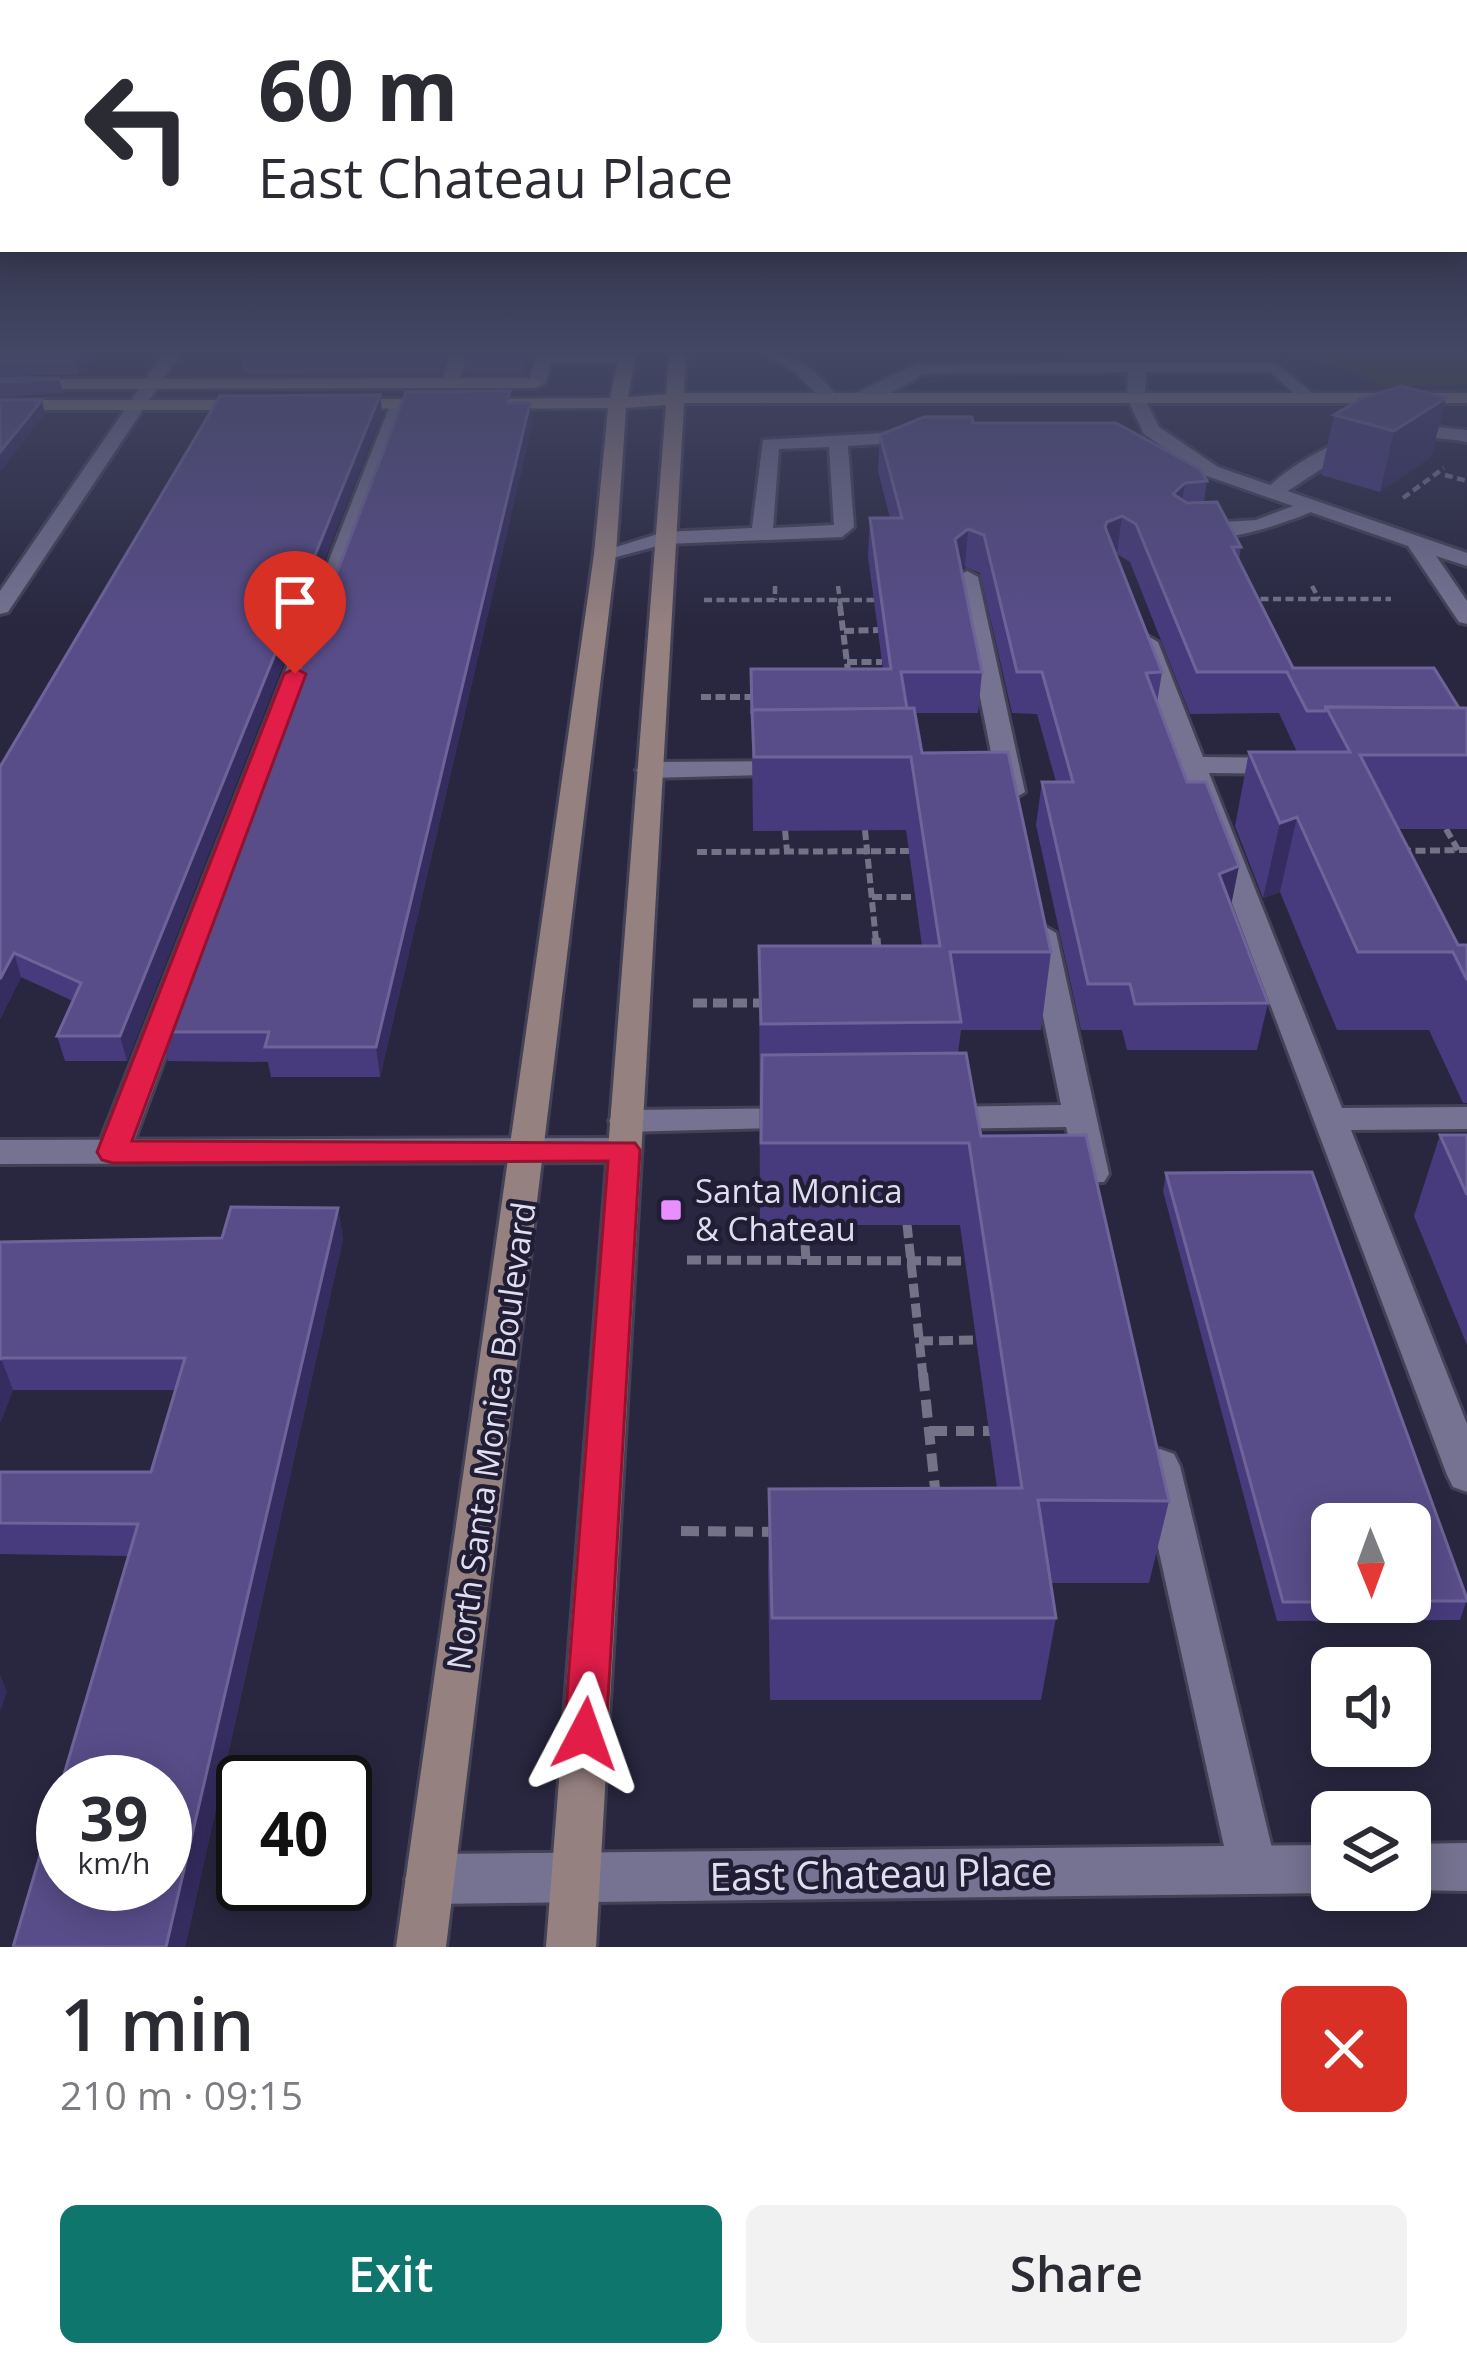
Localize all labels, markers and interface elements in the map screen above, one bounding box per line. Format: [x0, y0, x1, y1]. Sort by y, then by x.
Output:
text: 60 m [258, 31, 458, 146]
icon: left [60, 48, 216, 204]
text: East Chateau Place [258, 140, 733, 214]
pin [244, 551, 346, 674]
icon: arrive [262, 569, 328, 635]
place label: Santa Monica & Chateau [695, 1168, 903, 1251]
marker: Santa Monica & Chateau [658, 1197, 684, 1223]
street label: North Santa Monica Boulevard [435, 1199, 546, 1673]
north arrow [1311, 1503, 1431, 1623]
map controls [1311, 1503, 1431, 1911]
button: sound [1311, 1647, 1431, 1767]
position arrow [522, 1671, 648, 1797]
speed limit sign: 40 [216, 1755, 372, 1911]
text: 39 [80, 1777, 148, 1859]
button: layers [1311, 1791, 1431, 1911]
text: km/h [78, 1842, 150, 1883]
street label: East Chateau Place [709, 1843, 1053, 1902]
text: 1 min [60, 1974, 254, 2072]
button: close [1281, 1986, 1407, 2112]
text: 210 m · 09:15 [60, 2068, 303, 2121]
button: Exit [60, 2205, 722, 2343]
button: Share [746, 2205, 1407, 2343]

